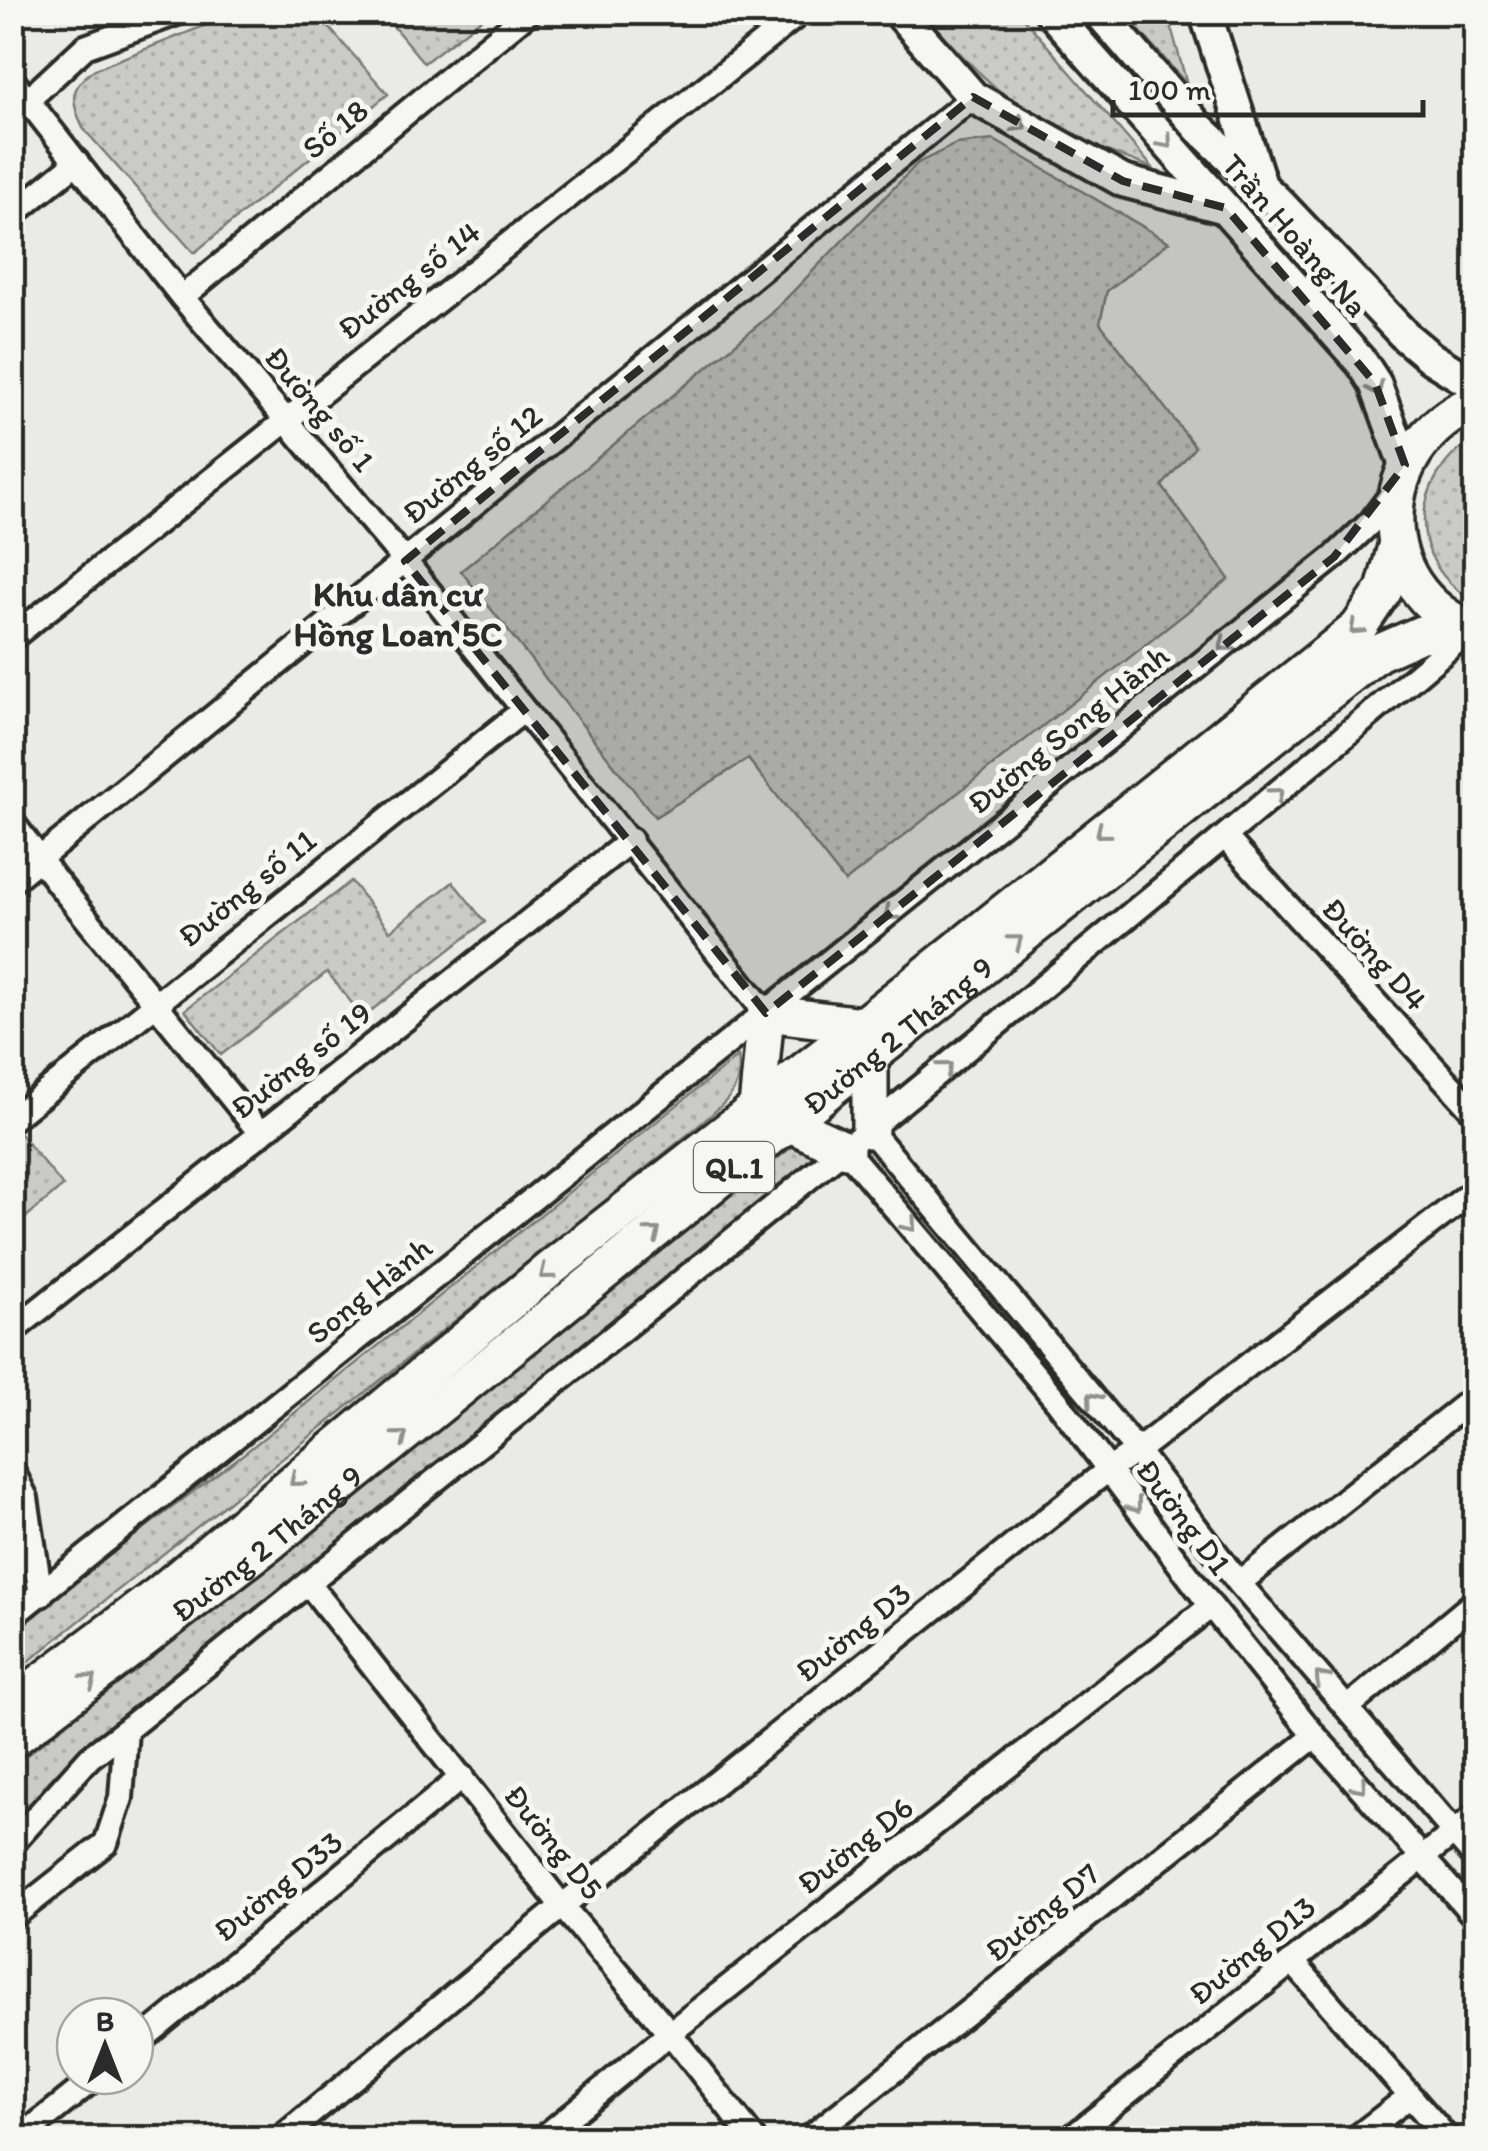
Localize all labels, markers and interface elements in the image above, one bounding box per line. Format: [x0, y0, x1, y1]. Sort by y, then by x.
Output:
scale bar [1113, 55, 1423, 117]
text: 100 m [1128, 71, 1211, 108]
street label: Số 18 [294, 91, 376, 167]
one-way arrow [1009, 113, 1027, 132]
one-way arrow [1154, 130, 1172, 149]
street label: Trần Hoàng Na [1214, 146, 1376, 324]
street label: Đường số 14 [330, 212, 488, 348]
street label: Đường số 1 [257, 339, 383, 479]
one-way arrow [1364, 379, 1384, 397]
street label: Đường số 12 [395, 396, 549, 532]
district label: Khu dân cư Hồng Loan 5C [294, 573, 503, 655]
one-way arrow [1349, 617, 1367, 635]
one-way arrow [1219, 633, 1237, 651]
street label: Đường Song Hành [960, 636, 1176, 822]
one-way arrow [1265, 788, 1284, 806]
one-way arrow [1095, 820, 1113, 838]
street label: Đường số 11 [170, 821, 324, 955]
street label: Đường D4 [1314, 890, 1436, 1018]
one-way arrow [883, 902, 901, 920]
one-way arrow [1005, 936, 1023, 953]
street label: Đường 2 Tháng 9 [795, 948, 1000, 1123]
street label: Đường số 19 [223, 993, 379, 1127]
one-way arrow [934, 1062, 952, 1080]
road number: QL.1 [694, 1142, 774, 1192]
one-way arrow [898, 1213, 916, 1231]
one-way arrow [642, 1227, 660, 1245]
street label: Song Hành [299, 1228, 439, 1352]
one-way arrow [539, 1261, 557, 1279]
one-way arrow [1087, 1392, 1105, 1410]
one-way arrow [390, 1431, 408, 1449]
street label: Đường D1 [1128, 1452, 1240, 1582]
street label: Đường 2 Tháng 9 [164, 1456, 370, 1630]
one-way arrow [289, 1469, 307, 1487]
one-way arrow [1123, 1495, 1140, 1513]
street label: Đường D3 [788, 1574, 918, 1690]
one-way arrow [1314, 1671, 1332, 1689]
one-way arrow [79, 1674, 97, 1692]
one-way arrow [1348, 1775, 1366, 1793]
street label: Đường D5 [496, 1777, 612, 1907]
street label: Đường D6 [789, 1788, 921, 1902]
street label: Đường D33 [206, 1823, 350, 1949]
street label: Đường D7 [977, 1854, 1107, 1969]
street label: Đường D13 [1181, 1887, 1323, 2013]
north arrow [55, 1996, 155, 2096]
text: B [96, 2004, 114, 2038]

